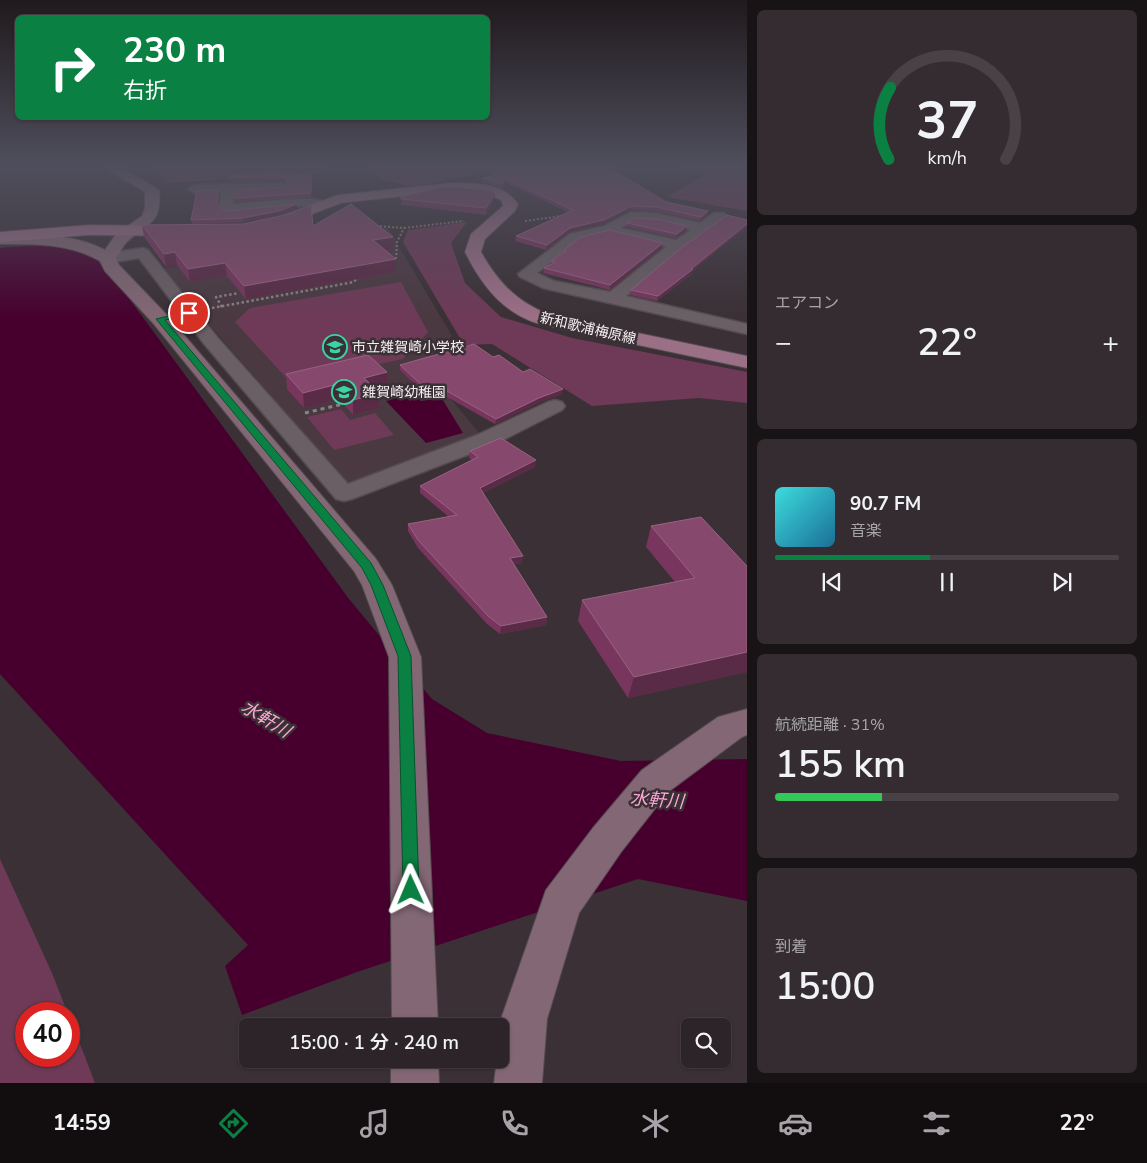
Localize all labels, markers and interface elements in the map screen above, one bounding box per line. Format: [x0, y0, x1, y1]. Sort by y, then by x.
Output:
text: 230 m [123, 27, 226, 74]
icon: right [40, 35, 105, 100]
text: 右折 [123, 76, 167, 106]
text: 37 [916, 85, 978, 156]
text: km/h [927, 146, 967, 170]
pin [168, 292, 210, 334]
text: エアコン [775, 292, 839, 314]
icon: arrive [175, 299, 203, 327]
street label: 新和歌浦梅原線 [538, 308, 638, 349]
text: 22° [917, 317, 977, 368]
text: − [775, 324, 792, 362]
text: + [1102, 324, 1119, 362]
school or university icon: 市立雑賀崎小学校 [322, 334, 348, 360]
place label: 市立雑賀崎小学校 [352, 338, 464, 357]
school or university icon: 雑賀崎幼稚園 [331, 379, 357, 405]
place label: 雑賀崎幼稚園 [362, 383, 446, 402]
text: 90.7 FM [850, 491, 921, 517]
text: 音楽 [850, 520, 882, 542]
icon: previous [818, 568, 846, 596]
icon: pause [933, 568, 961, 596]
icon: next [1048, 568, 1076, 596]
water label: 水軒川 [237, 695, 297, 744]
text: 航続距離 · 31% [775, 714, 885, 736]
text: 155 km [775, 739, 906, 790]
water label: 水軒川 [629, 786, 687, 814]
position arrow [384, 863, 436, 915]
text: 到着 [775, 936, 807, 958]
text: 15:00 [775, 961, 875, 1012]
speed limit sign: 40 [15, 1002, 80, 1067]
map controls [681, 1018, 731, 1068]
button: search [681, 1018, 731, 1068]
text: 15:00 · 1 分 · 240 m [289, 1030, 459, 1056]
icon: directions [216, 1106, 251, 1141]
icon: music [357, 1106, 392, 1141]
icon: phone [497, 1106, 532, 1141]
icon: climate [638, 1106, 673, 1141]
icon: car [778, 1106, 813, 1141]
icon: filters [919, 1106, 954, 1141]
text: 14:59 [53, 1108, 111, 1138]
text: 22° [1059, 1108, 1094, 1138]

